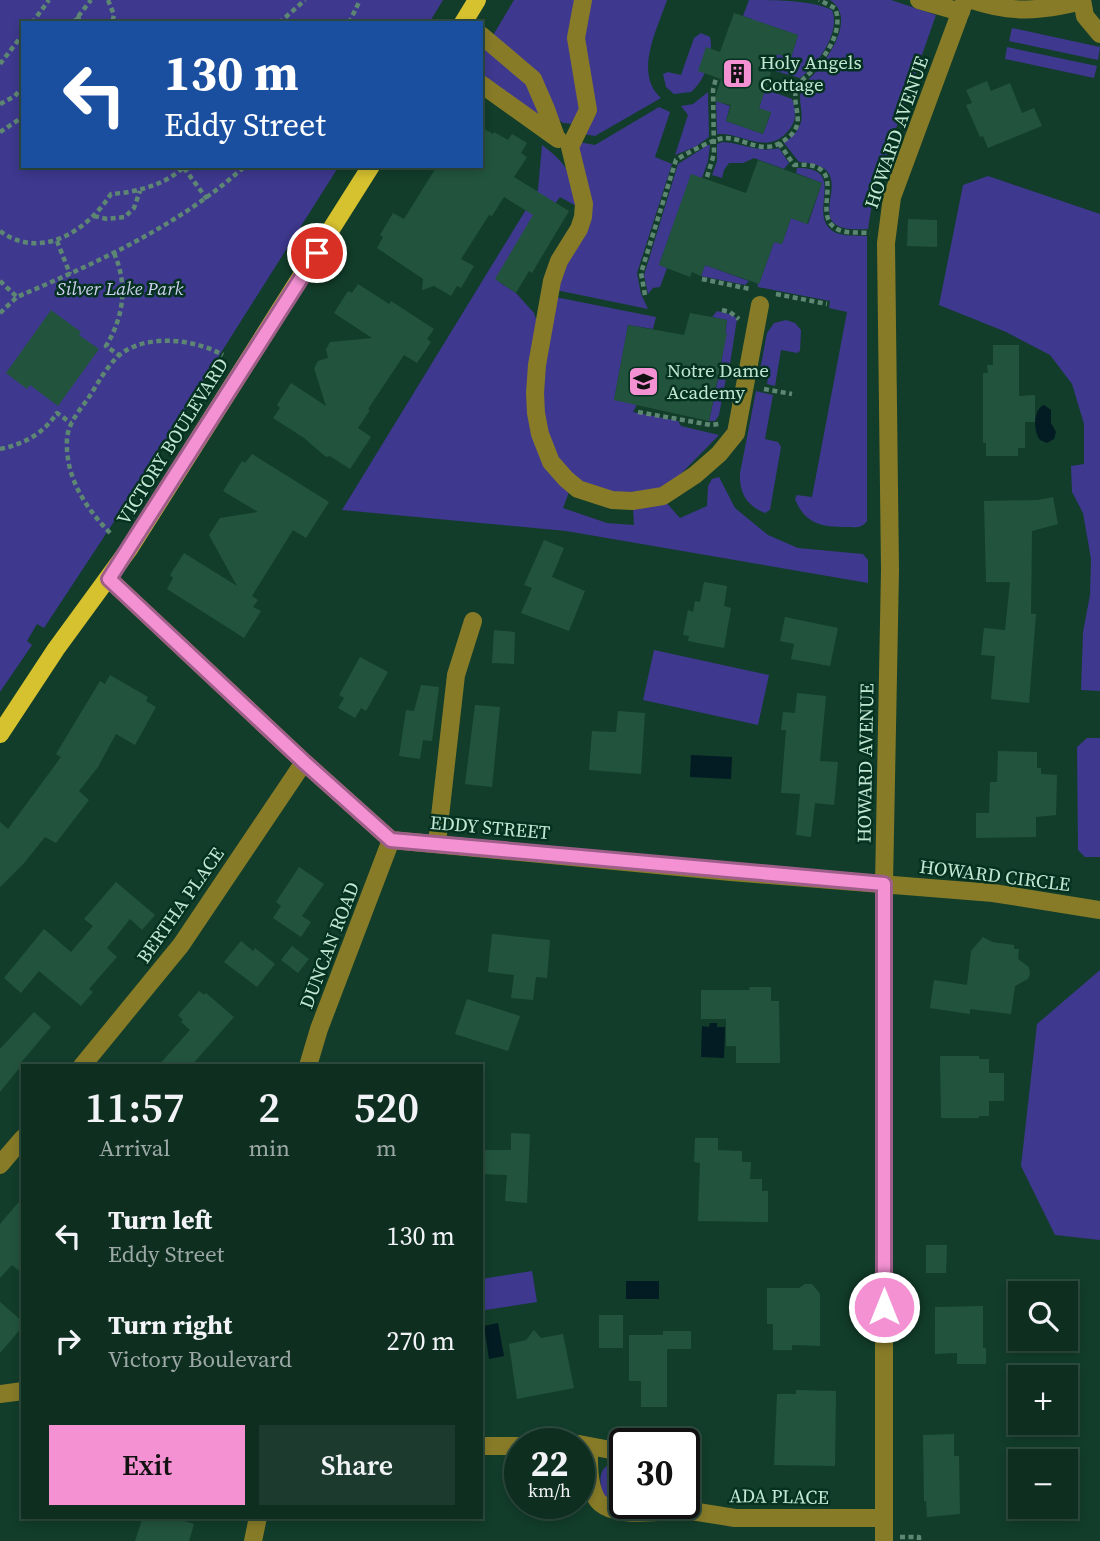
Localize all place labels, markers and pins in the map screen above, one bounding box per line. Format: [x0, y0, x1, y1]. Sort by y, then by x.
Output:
place label: Holy Angels Cottage [760, 49, 862, 97]
building icon: Holy Angels Cottage [720, 56, 754, 90]
pin [287, 223, 347, 283]
place label: Notre Dame Academy [667, 357, 769, 405]
school or university icon: Notre Dame Academy [627, 364, 661, 398]

